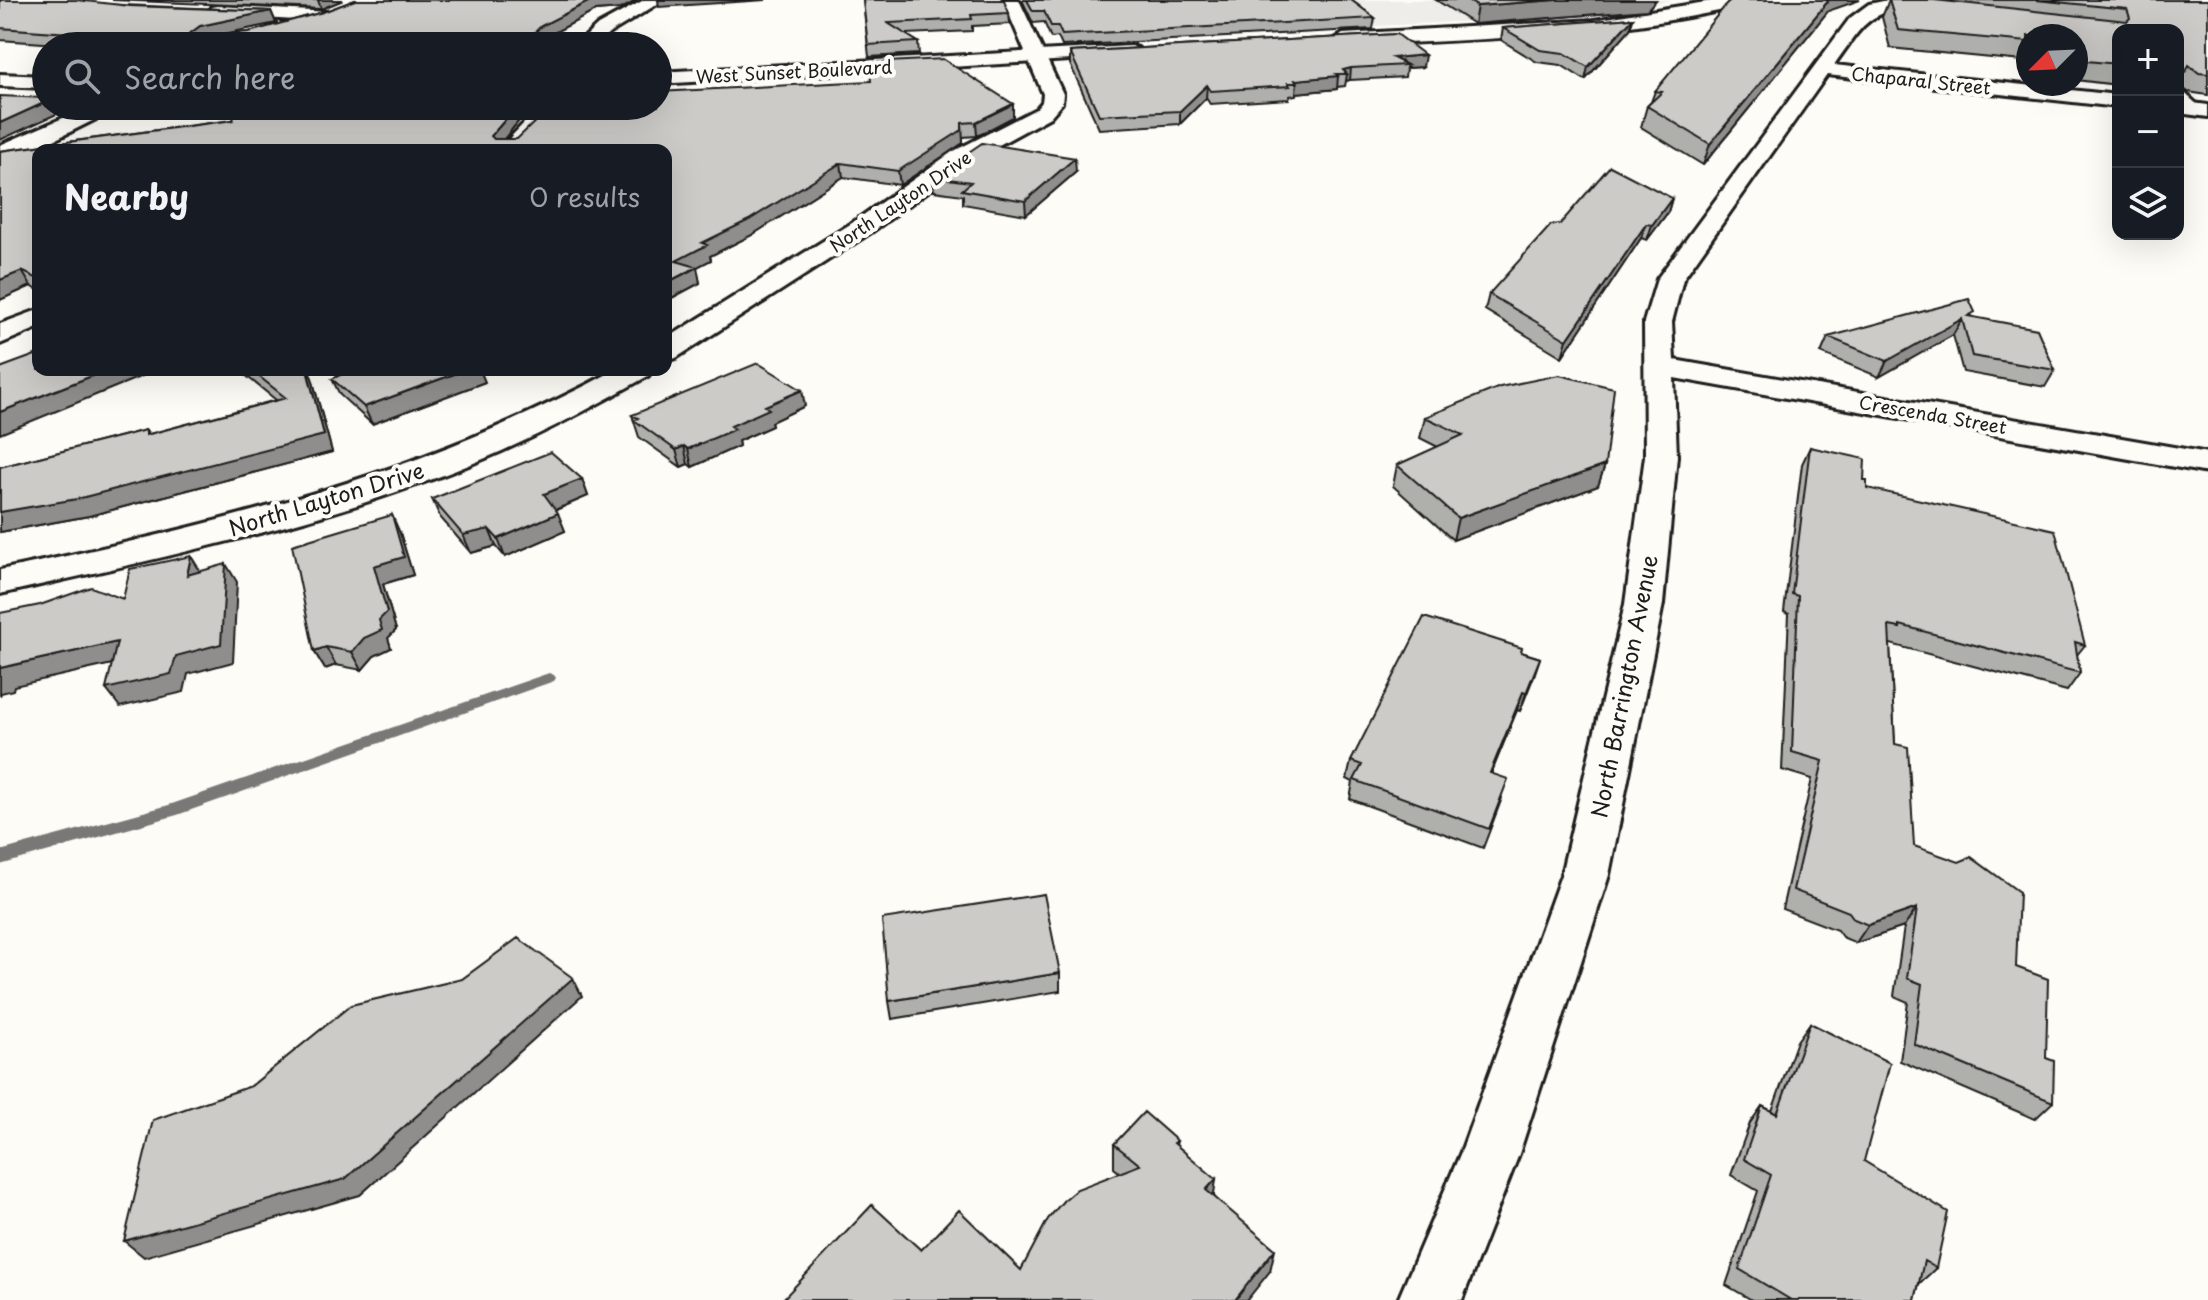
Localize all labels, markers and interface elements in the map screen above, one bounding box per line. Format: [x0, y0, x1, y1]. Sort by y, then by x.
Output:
north arrow [2016, 24, 2088, 96]
map controls [2112, 24, 2184, 240]
button: + [2112, 24, 2184, 96]
search box [32, 32, 672, 120]
street label: West Sunset Boulevard [695, 52, 893, 90]
icon: search [60, 54, 104, 98]
text: Search here [124, 54, 296, 99]
street label: Chaparal Street [1850, 59, 1992, 101]
button: − [2112, 96, 2184, 168]
street label: North Layton Drive [824, 143, 976, 259]
button: layers [2112, 168, 2184, 240]
text: Nearby [64, 170, 189, 222]
text: 0 results [529, 177, 640, 216]
street label: Crescenda Street [1857, 388, 2009, 440]
street label: North Layton Drive [224, 453, 428, 543]
street label: North Barrington Avenue [1581, 552, 1665, 820]

